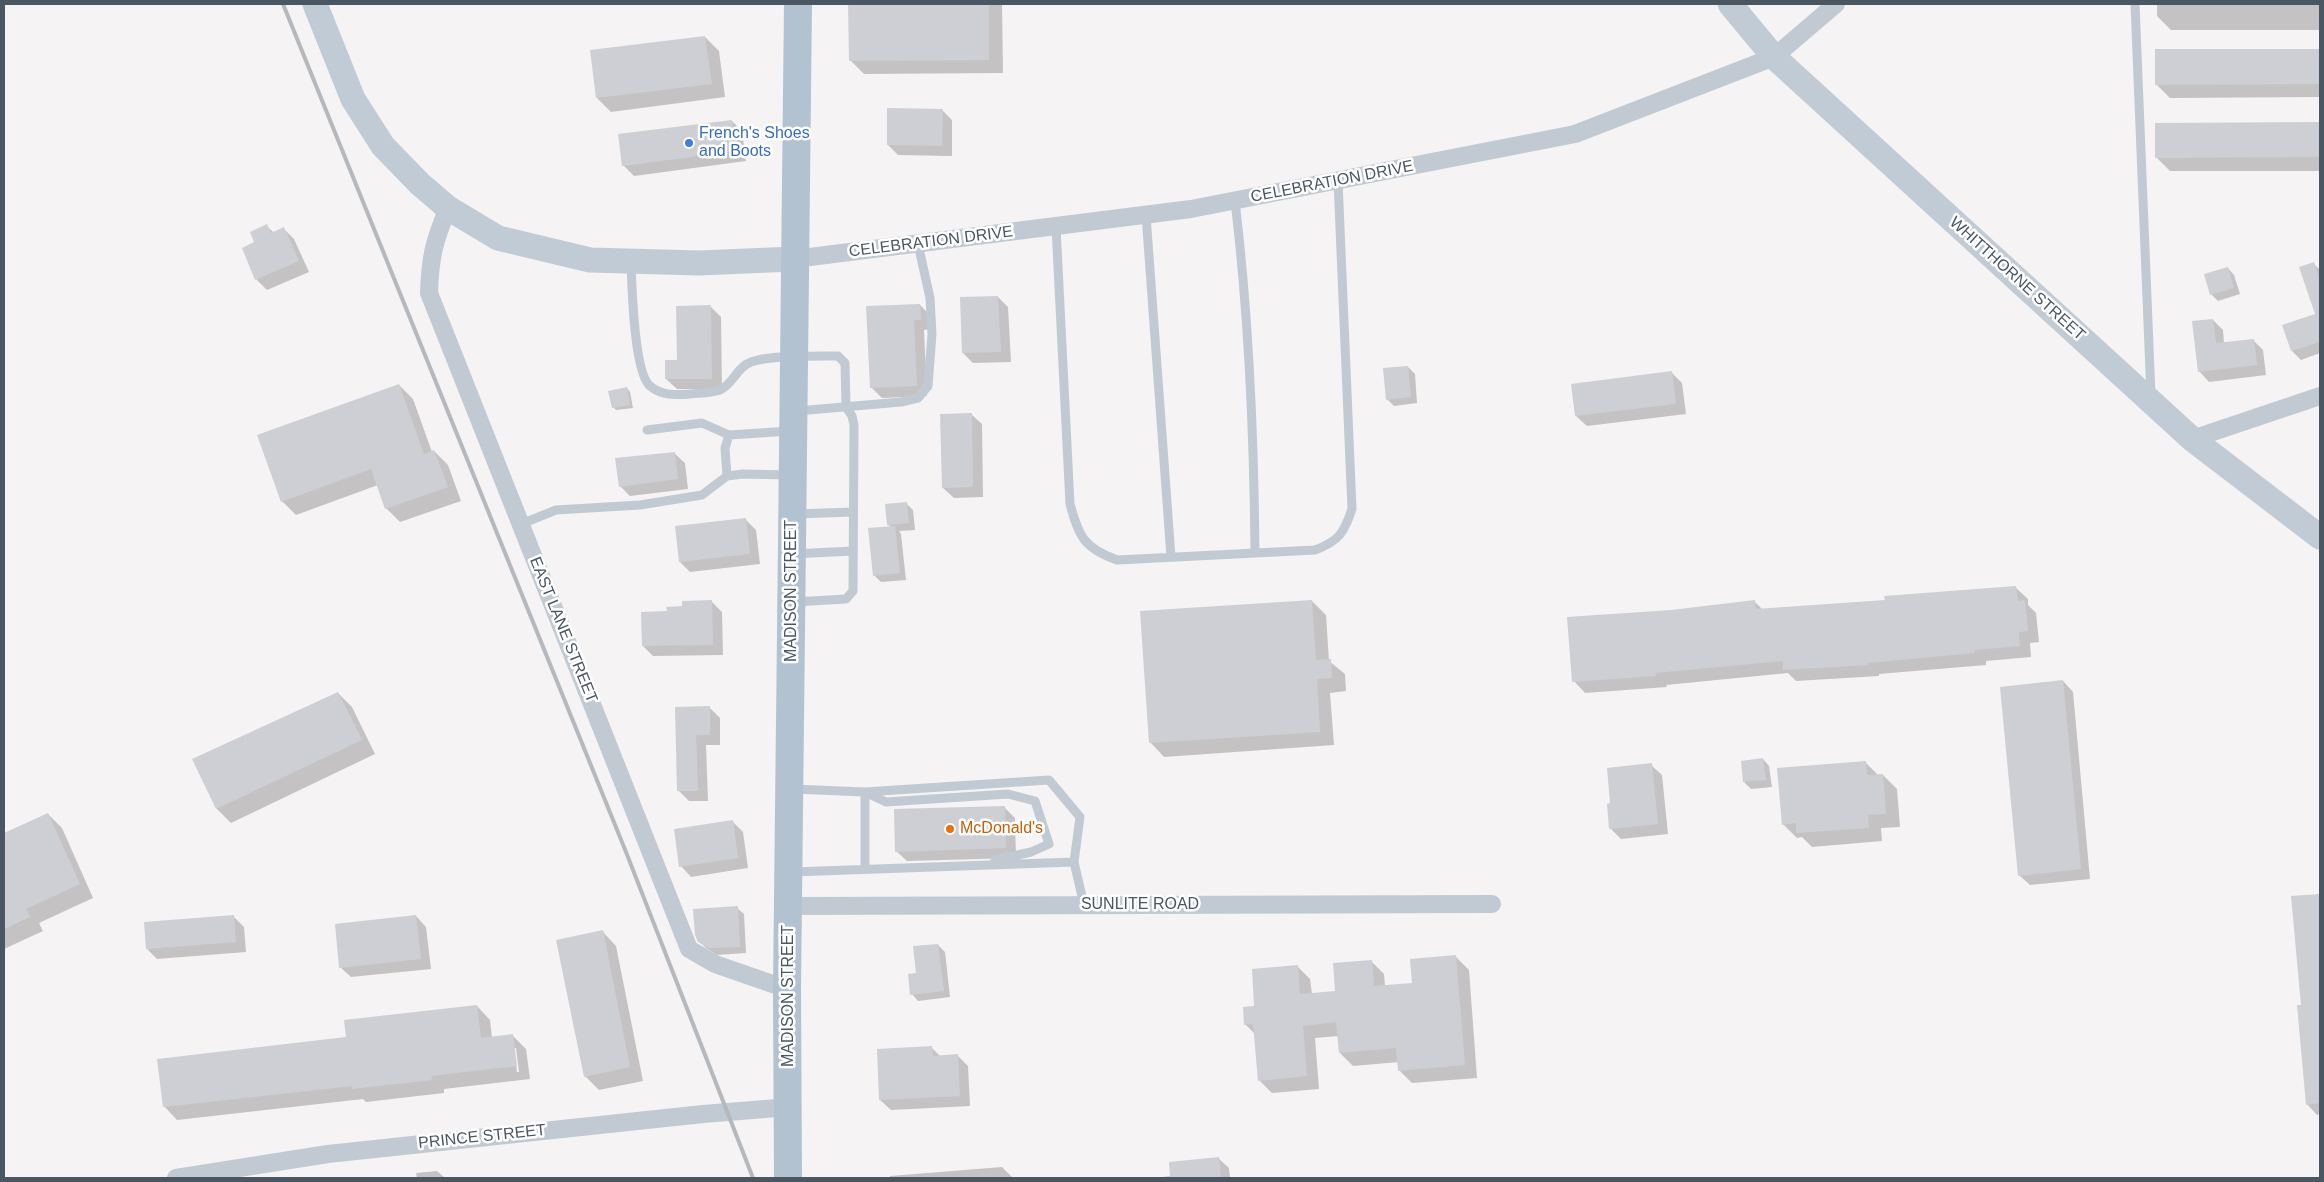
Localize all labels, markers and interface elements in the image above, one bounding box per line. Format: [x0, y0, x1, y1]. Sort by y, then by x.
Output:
place label: French's Shoes and Boots [699, 124, 810, 162]
marker: French's Shoes and Boots [683, 137, 695, 149]
street label: CELEBRATION DRIVE [1249, 157, 1415, 207]
street label: WHITTHORNE STREET [1945, 213, 2089, 345]
street label: CELEBRATION DRIVE [848, 222, 1014, 262]
street label: MADISON STREET [782, 520, 802, 662]
street label: EAST LANE STREET [525, 554, 601, 706]
place label: McDonald's [960, 819, 1043, 839]
marker: McDonald's [944, 823, 956, 835]
street label: SUNLITE ROAD [1081, 895, 1199, 915]
street label: MADISON STREET [779, 925, 799, 1067]
street label: PRINCE STREET [417, 1121, 547, 1153]

